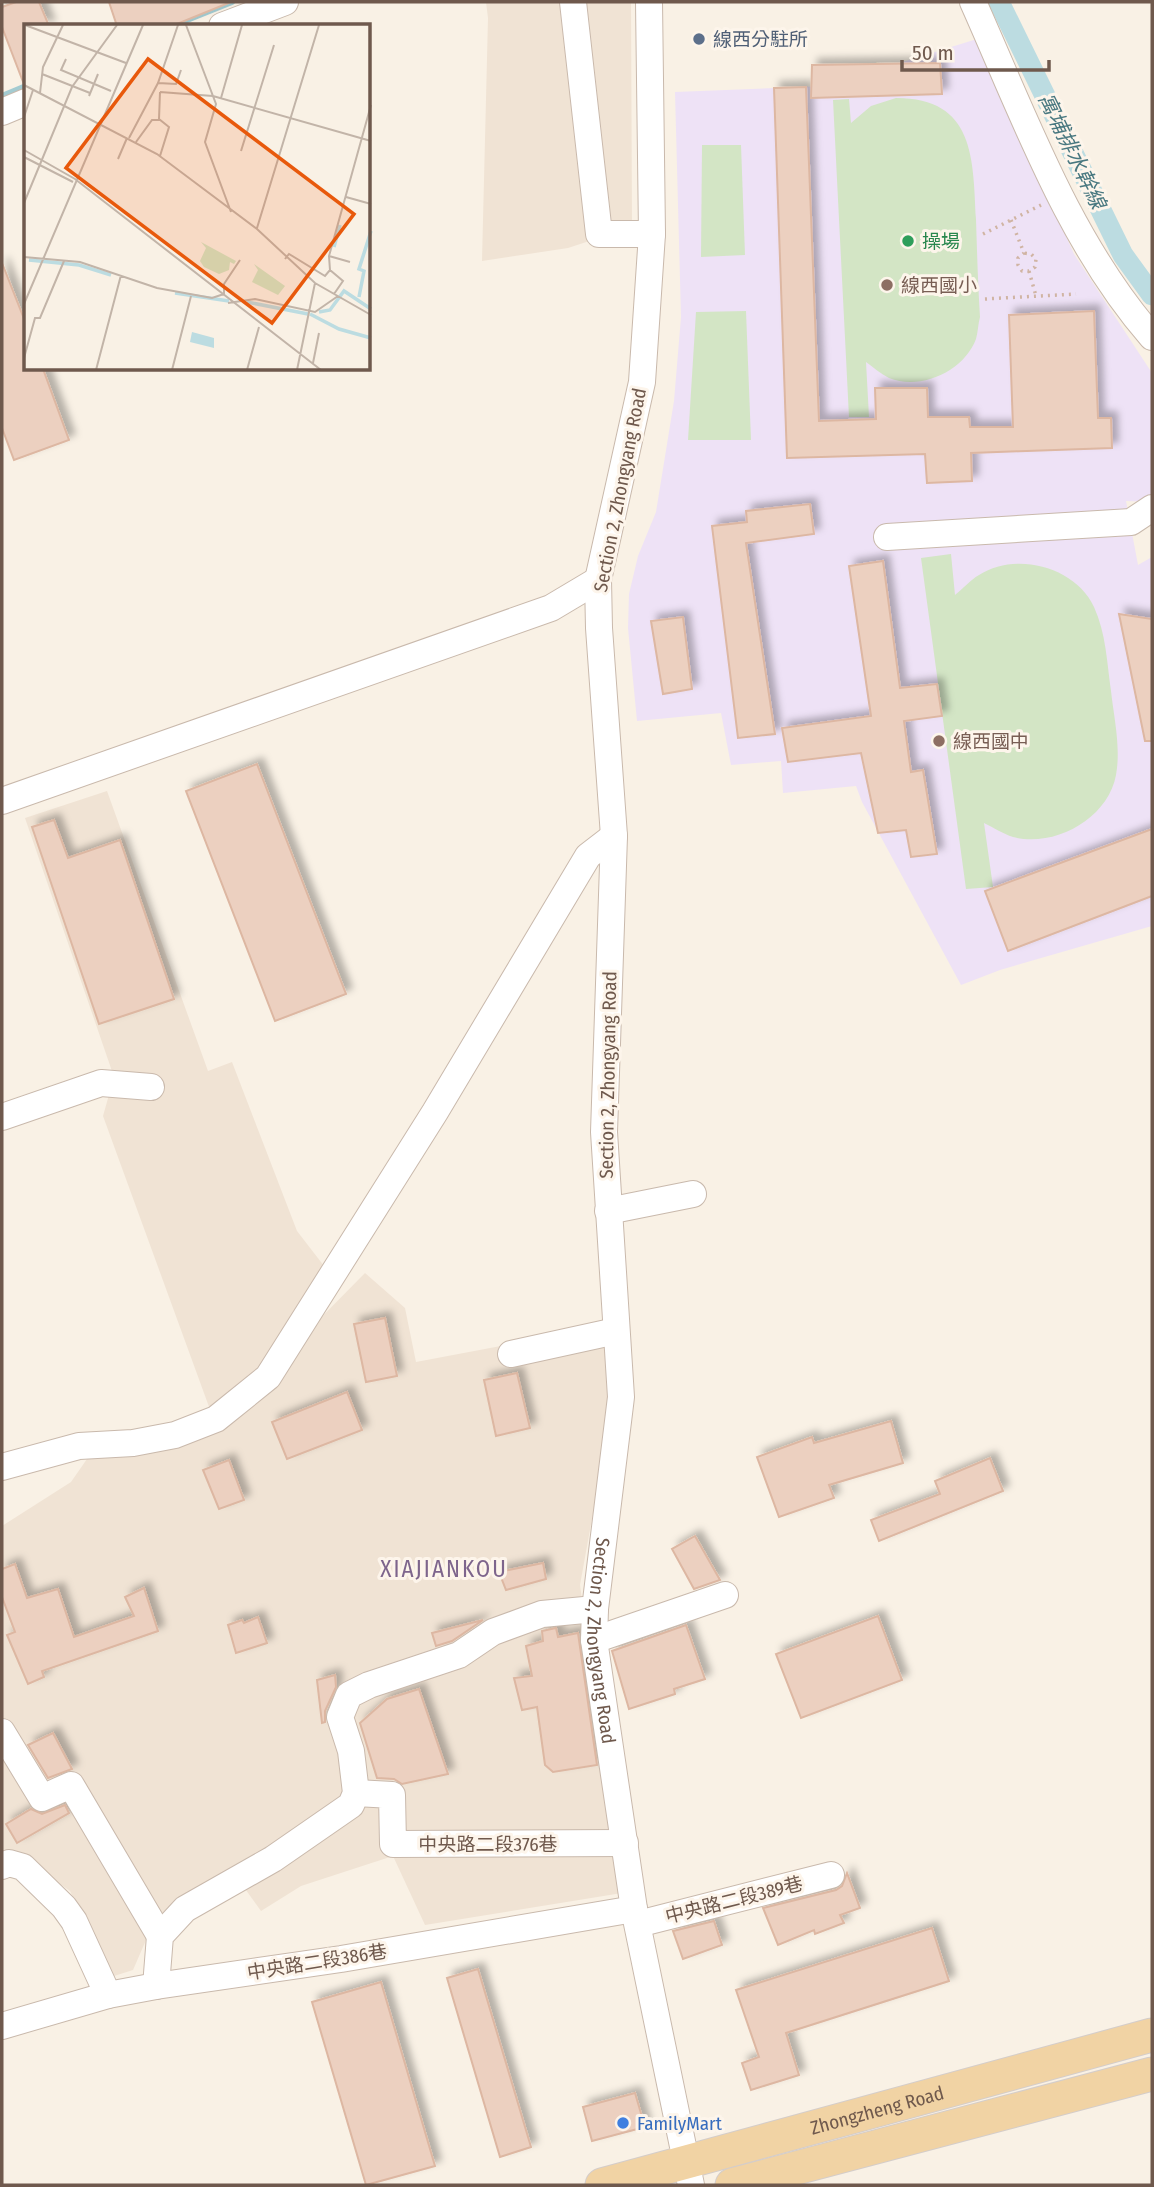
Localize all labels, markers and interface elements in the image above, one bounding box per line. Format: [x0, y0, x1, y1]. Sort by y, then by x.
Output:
inset map [24, 24, 371, 371]
place label: 線西分駐所 [713, 28, 808, 51]
scale bar [902, 28, 1049, 72]
marker: 線西分駐所 [691, 31, 707, 47]
text: 50 m [912, 40, 954, 66]
water label: 寓埔排水幹線 [1033, 89, 1112, 215]
place label: 操場 [922, 230, 960, 253]
marker: 操場 [900, 233, 916, 249]
place label: 線西國小 [901, 274, 977, 297]
marker: 線西國小 [879, 277, 895, 293]
street label: Section 2, Zhongyang Road [589, 386, 651, 594]
place label: 線西國中 [953, 730, 1029, 753]
marker: 線西國中 [931, 733, 947, 749]
street label: Section 2, Zhongyang Road [595, 971, 621, 1179]
street label: Section 2, Zhongyang Road [582, 1536, 621, 1745]
district label: XIAJIANKOU [380, 1555, 508, 1583]
street label: 中央路二段376巷 [418, 1833, 558, 1856]
street label: 中央路二段389巷 [663, 1872, 805, 1928]
street label: 中央路二段386巷 [245, 1940, 389, 1984]
street label: Zhongzheng Road [808, 2081, 946, 2139]
place label: FamilyMart [637, 2112, 723, 2135]
marker: FamilyMart [615, 2115, 631, 2131]

